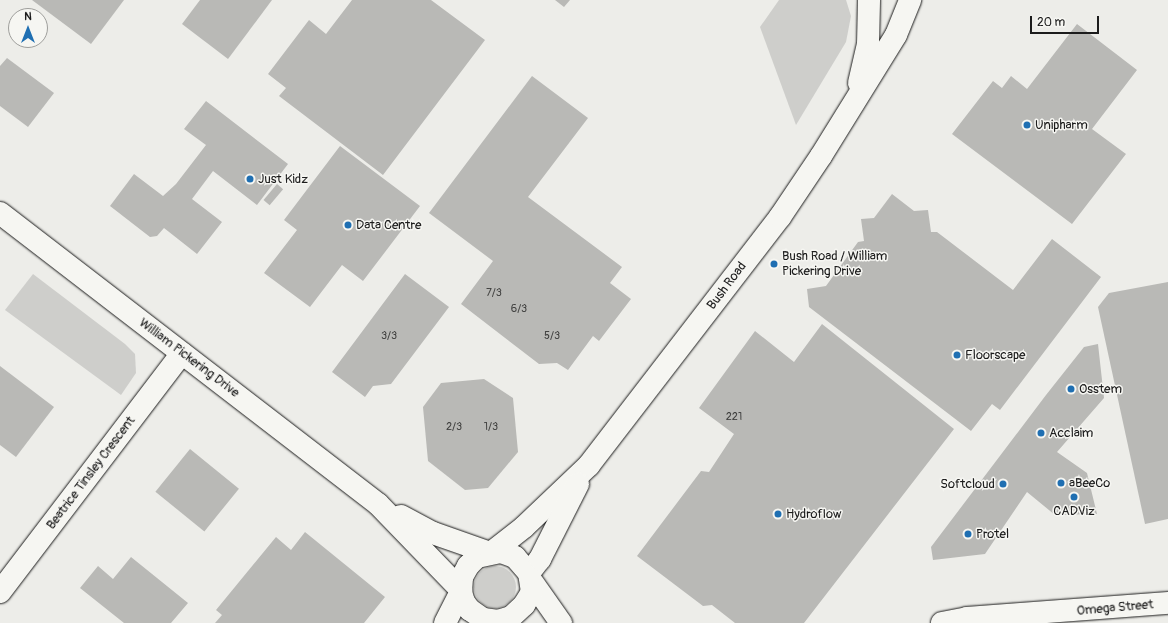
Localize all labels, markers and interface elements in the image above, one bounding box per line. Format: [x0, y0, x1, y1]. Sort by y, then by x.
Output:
north arrow [8, 8, 48, 48]
scale bar [1032, 8, 1101, 34]
text: N [24, 10, 32, 23]
text: 20 m [1037, 15, 1065, 30]
place label: Unipharm [1035, 117, 1088, 133]
marker: Unipharm [1022, 120, 1032, 130]
place label: Just Kidz [258, 171, 308, 187]
marker: Just Kidz [245, 174, 255, 184]
place label: Data Centre [356, 217, 421, 233]
marker: Data Centre [343, 220, 353, 230]
place label: Bush Road / William Pickering Drive [782, 249, 887, 280]
street label: Bush Road [704, 259, 750, 313]
marker: Bush Road / William Pickering Drive [769, 259, 779, 269]
house number: 7/3 [486, 286, 502, 300]
house number: 6/3 [511, 302, 527, 316]
street label: William Pickering Drive [136, 315, 242, 401]
house number: 3/3 [381, 329, 397, 343]
house number: 5/3 [544, 329, 560, 343]
place label: Floorscape [965, 347, 1026, 363]
marker: Floorscape [952, 350, 962, 360]
place label: Osstem [1079, 381, 1122, 397]
marker: Osstem [1066, 384, 1076, 394]
house number: 221 [726, 410, 742, 424]
street label: Beatrice Tinsley Crescent [43, 413, 139, 533]
house number: 2/3 [446, 420, 462, 434]
house number: 1/3 [484, 420, 498, 434]
place label: Acclaim [1049, 425, 1093, 441]
marker: Acclaim [1036, 428, 1046, 438]
place label: aBeeCo [1069, 475, 1110, 491]
place label: Softcloud [940, 476, 995, 492]
marker: aBeeCo [1056, 478, 1066, 488]
marker: Softcloud [998, 479, 1008, 489]
marker: CADViz [1069, 492, 1079, 502]
place label: CADViz [1053, 503, 1095, 519]
place label: Hydroflow [786, 506, 842, 522]
marker: Hydroflow [773, 509, 783, 519]
place label: Protel [976, 526, 1009, 542]
marker: Protel [963, 529, 973, 539]
street label: Omega Street [1076, 597, 1154, 619]

